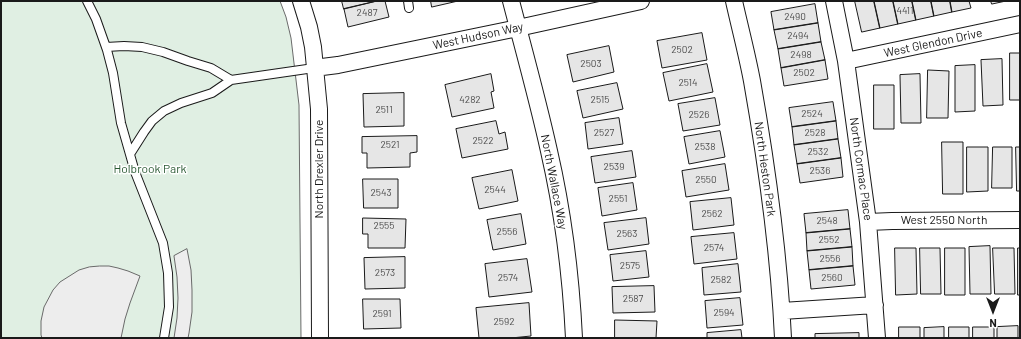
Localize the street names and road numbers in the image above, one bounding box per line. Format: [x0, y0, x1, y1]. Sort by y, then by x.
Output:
street label: West Hudson Way [431, 19, 525, 53]
street label: West Glendon Drive [882, 26, 984, 60]
street label: North Cormac Place [847, 117, 875, 221]
street label: North Drexler Drive [312, 120, 326, 218]
street label: North Heston Park [751, 121, 779, 217]
street label: North Wallace Way [538, 133, 570, 231]
street label: West 2550 North [901, 213, 987, 227]

